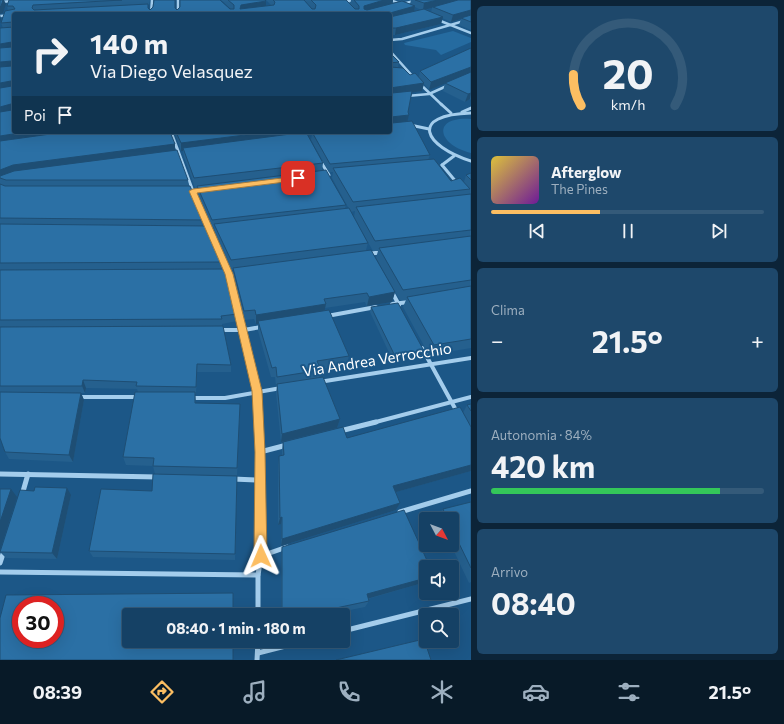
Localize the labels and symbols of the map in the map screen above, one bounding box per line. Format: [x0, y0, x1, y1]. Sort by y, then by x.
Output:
pin [281, 161, 315, 195]
street label: Via Andrea Verrocchio [301, 338, 453, 380]
north arrow [419, 512, 459, 552]
position arrow [240, 535, 282, 577]
speed limit sign: 30 [12, 596, 64, 648]

